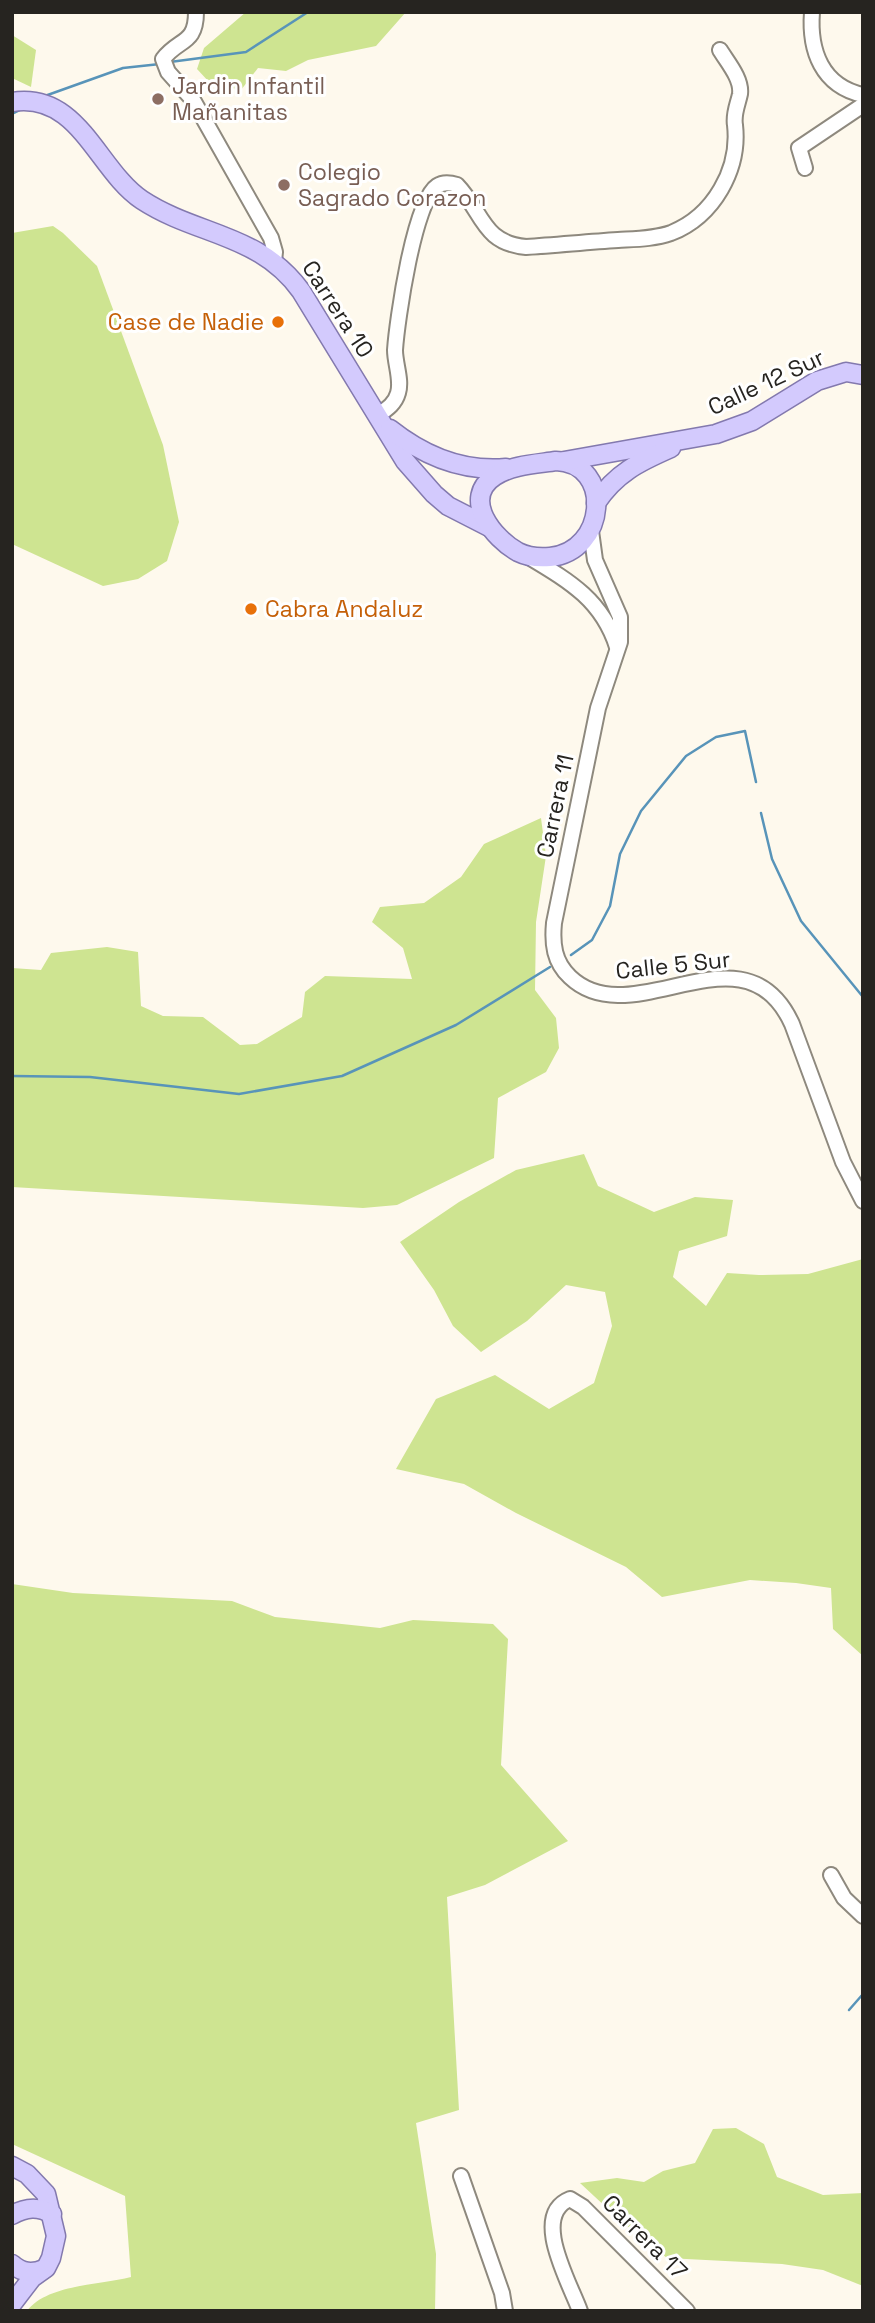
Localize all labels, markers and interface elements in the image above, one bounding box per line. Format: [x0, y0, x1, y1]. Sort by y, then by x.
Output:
place label: Jardin Infantil Mañanitas [172, 71, 325, 127]
marker: Jardin Infantil Mañanitas [150, 91, 166, 107]
place label: Colegio Sagrado Corazon [298, 157, 486, 213]
marker: Colegio Sagrado Corazon [276, 177, 292, 193]
street label: Carrera 10 [295, 255, 381, 363]
place label: Case de Nadie [108, 307, 264, 337]
marker: Case de Nadie [270, 314, 286, 330]
street label: Calle 12 Sur [703, 342, 829, 422]
place label: Cabra Andaluz [265, 594, 423, 624]
marker: Cabra Andaluz [243, 601, 259, 617]
street label: Carrera 11 [529, 751, 581, 861]
street label: Calle 5 Sur [614, 944, 732, 986]
street label: Carrera 17 [596, 2188, 694, 2286]

